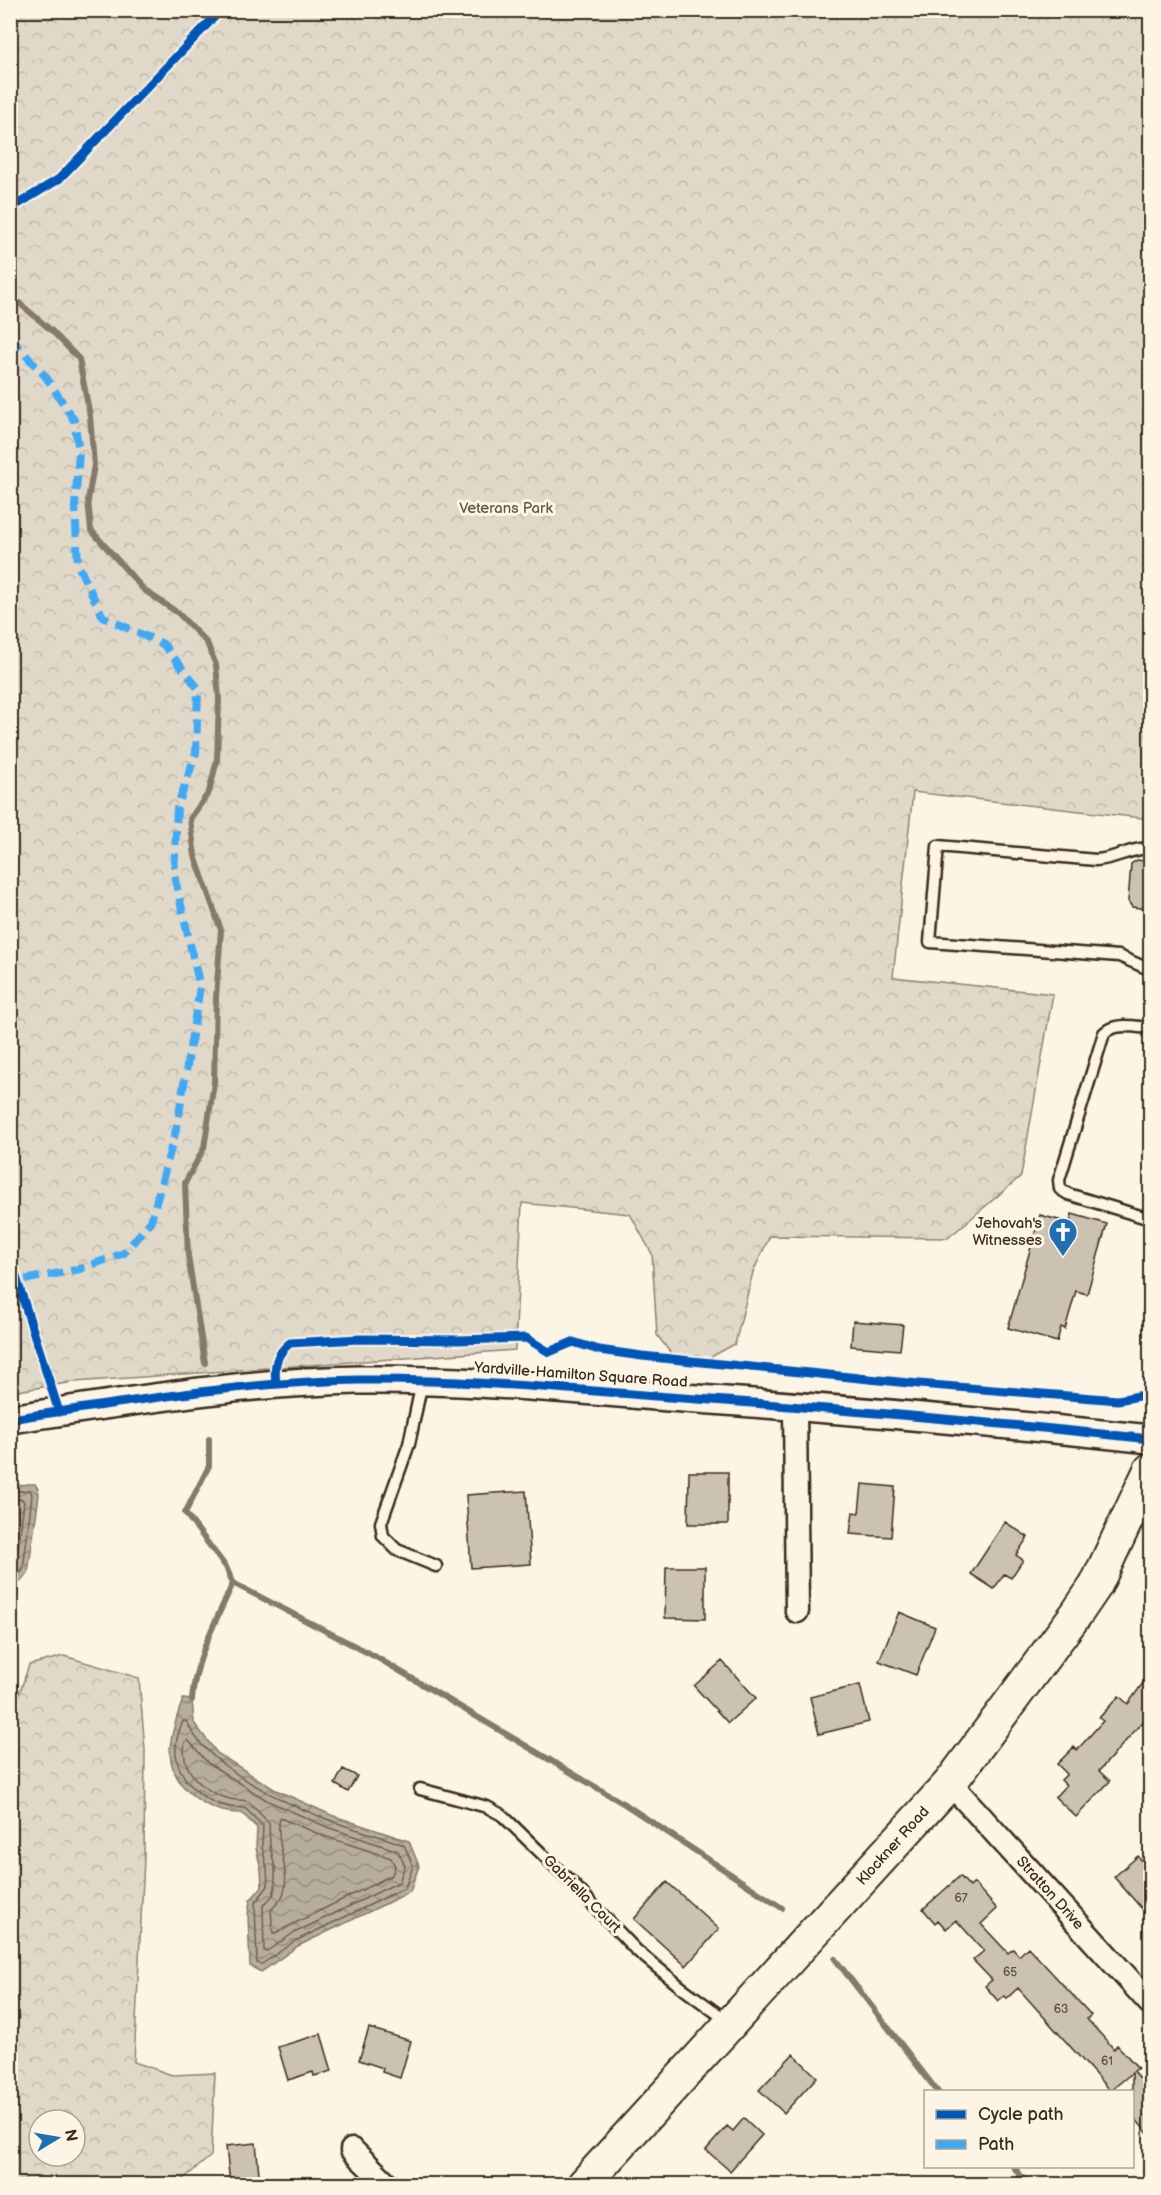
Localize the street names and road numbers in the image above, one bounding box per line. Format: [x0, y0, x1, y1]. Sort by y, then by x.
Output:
street label: Yardville-Hamilton Square Road [473, 1358, 688, 1392]
street label: Klockner Road [853, 1803, 933, 1889]
street label: Gabriella Court [539, 1851, 625, 1937]
street label: Stratton Drive [1012, 1852, 1088, 1934]

